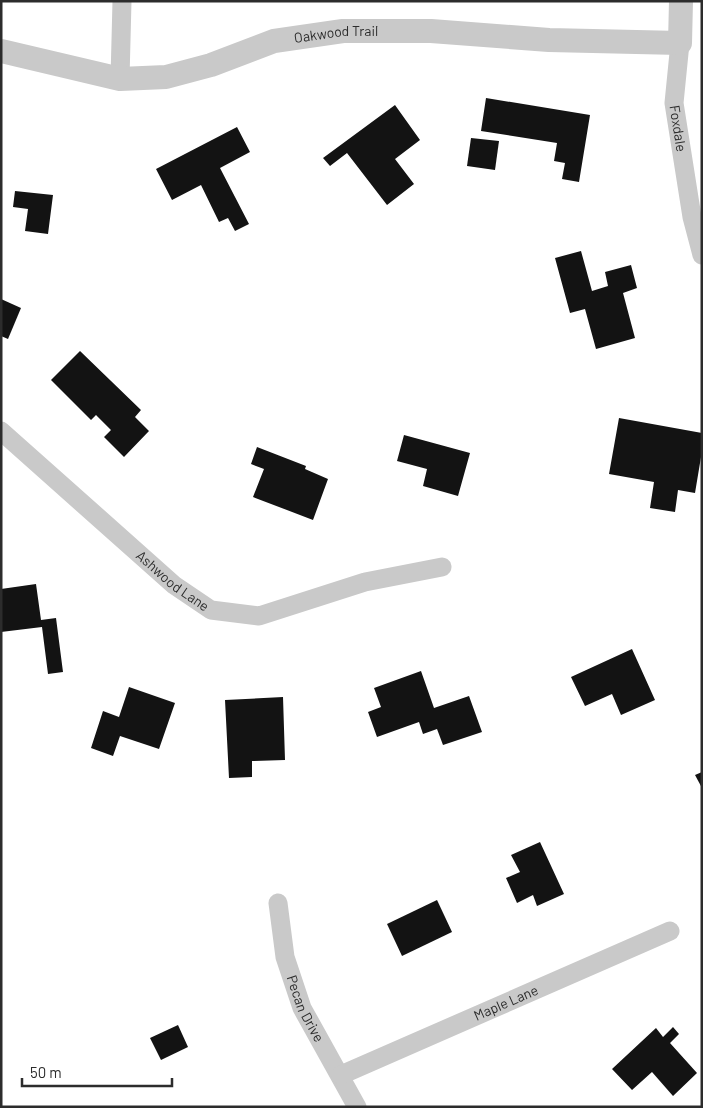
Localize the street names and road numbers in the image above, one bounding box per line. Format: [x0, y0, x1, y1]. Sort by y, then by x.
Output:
street label: Oakwood Trail [293, 22, 378, 46]
street label: Foxdale [666, 104, 691, 153]
street label: Ashwood Lane [133, 547, 213, 614]
street label: Pecan Drive [284, 973, 328, 1045]
street label: Maple Lane [471, 981, 540, 1024]

